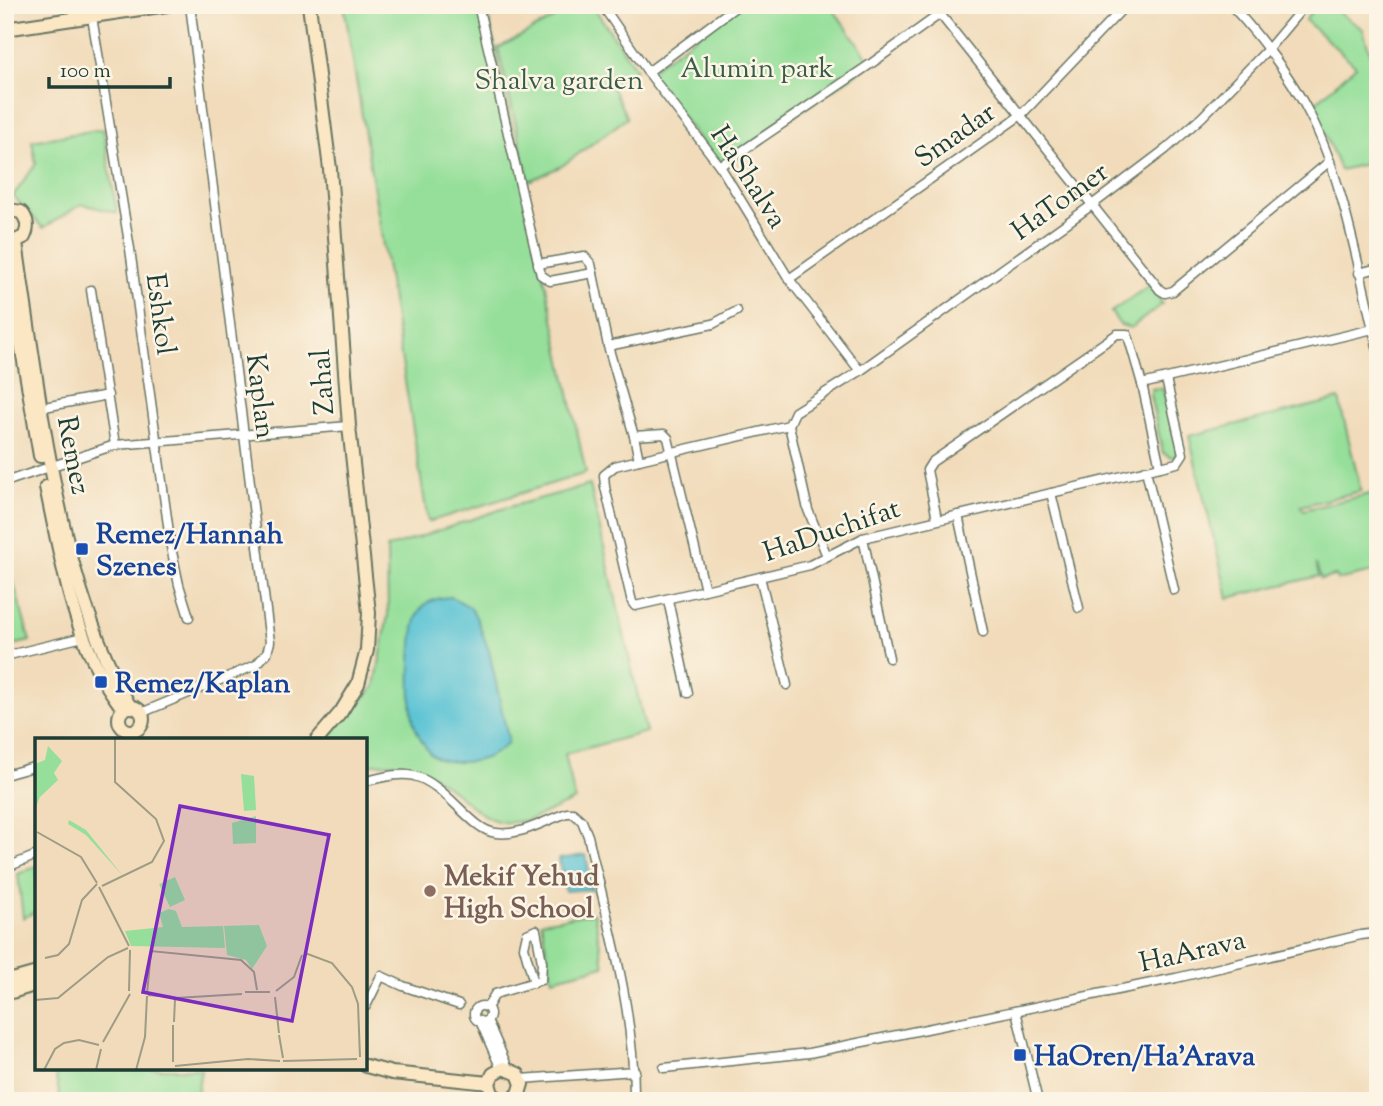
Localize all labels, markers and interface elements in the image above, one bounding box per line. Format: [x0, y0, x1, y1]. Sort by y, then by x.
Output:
scale bar [49, 46, 170, 90]
park label: Alumin park [680, 50, 834, 90]
text: 100 m [60, 57, 111, 87]
park label: Shalva garden [475, 62, 643, 102]
street label: Smadar [907, 94, 1005, 179]
street label: HaShalva [699, 118, 796, 237]
street label: HaTomer [1004, 153, 1118, 251]
street label: Eshkol [134, 271, 185, 358]
street label: Zahal [302, 347, 346, 416]
street label: Kaplan [234, 351, 284, 441]
street label: Remez [45, 413, 99, 498]
street label: HaDuchifat [758, 490, 906, 574]
place label: Remez/Hannah Szenes [96, 516, 284, 588]
marker: Remez/Hannah Szenes [74, 541, 90, 557]
place label: Remez/Kaplan [115, 665, 291, 705]
marker: Remez/Kaplan [93, 674, 109, 690]
inset map [35, 738, 368, 1071]
place label: Mekif Yehud High School [444, 858, 599, 930]
marker: Mekif Yehud High School [422, 883, 438, 899]
street label: HaArava [1136, 921, 1250, 985]
place label: HaOren/Ha'Arava [1034, 1038, 1255, 1078]
marker: HaOren/Ha'Arava [1012, 1047, 1028, 1063]

